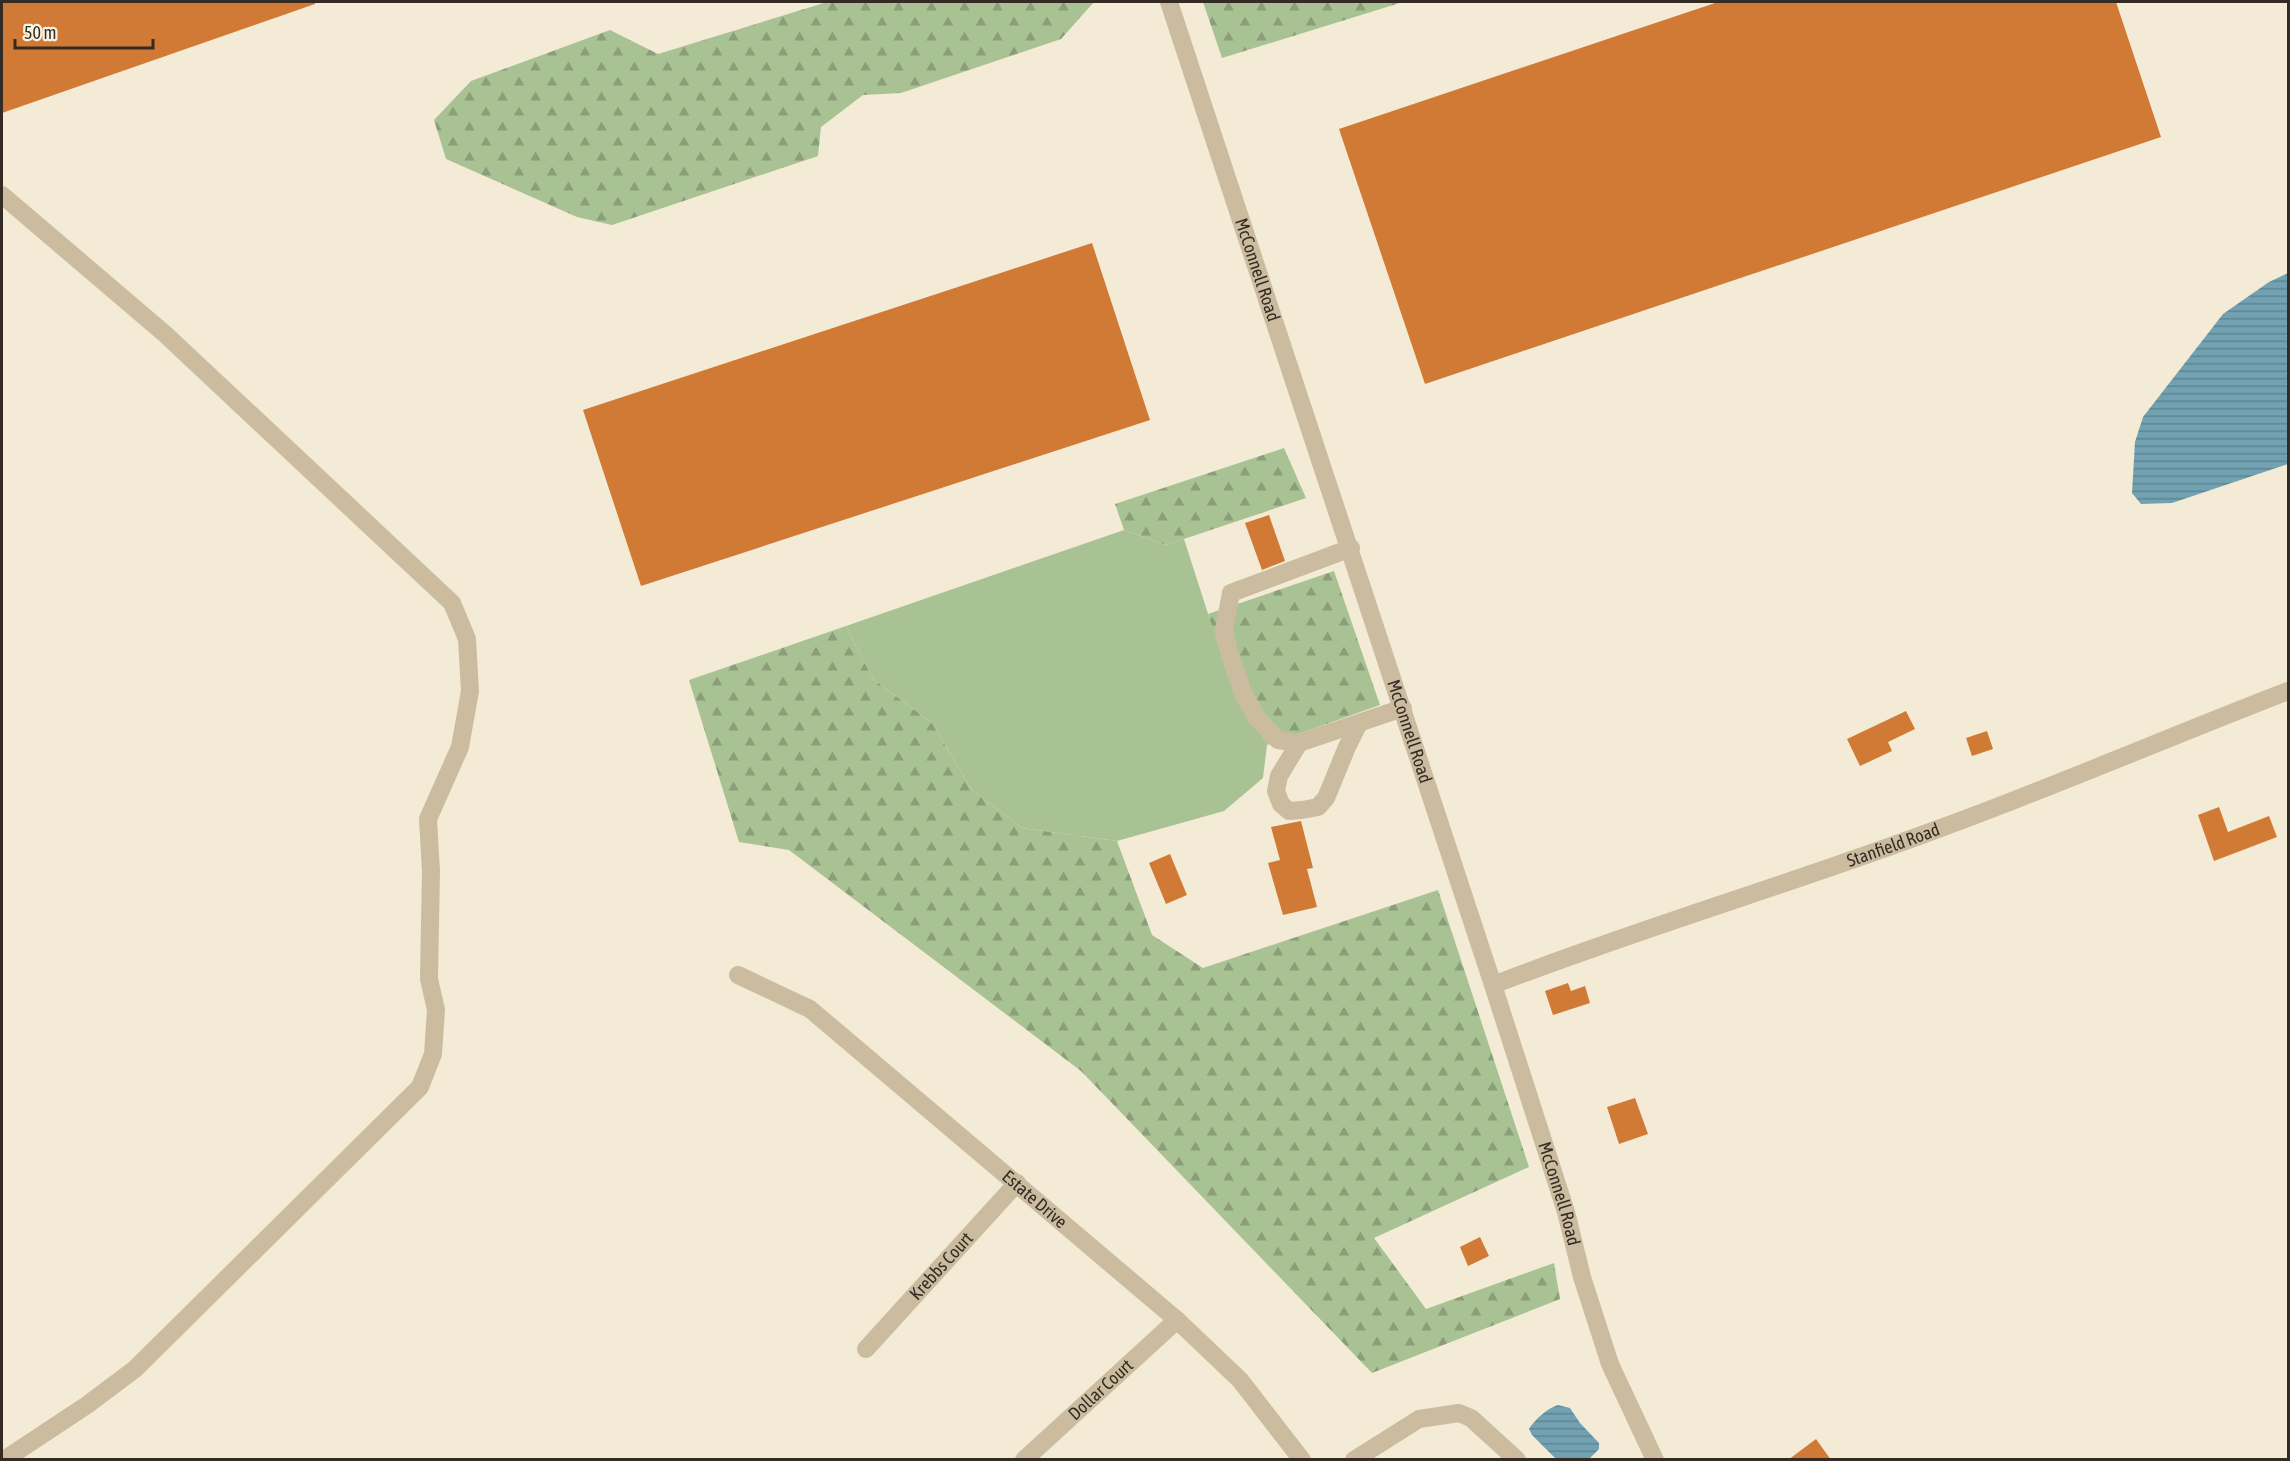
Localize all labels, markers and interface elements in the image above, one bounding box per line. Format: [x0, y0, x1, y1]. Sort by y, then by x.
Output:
scale bar [15, 12, 153, 50]
text: 50 m [24, 22, 56, 43]
street label: McConnell Road [1231, 215, 1285, 324]
street label: McConnell Road [1383, 677, 1437, 786]
street label: Stanfield Road [1844, 818, 1942, 871]
street label: McConnell Road [1534, 1139, 1585, 1248]
street label: Estate Drive [998, 1166, 1072, 1232]
street label: Krebbs Court [905, 1228, 977, 1304]
street label: Dollar Court [1064, 1355, 1137, 1424]

